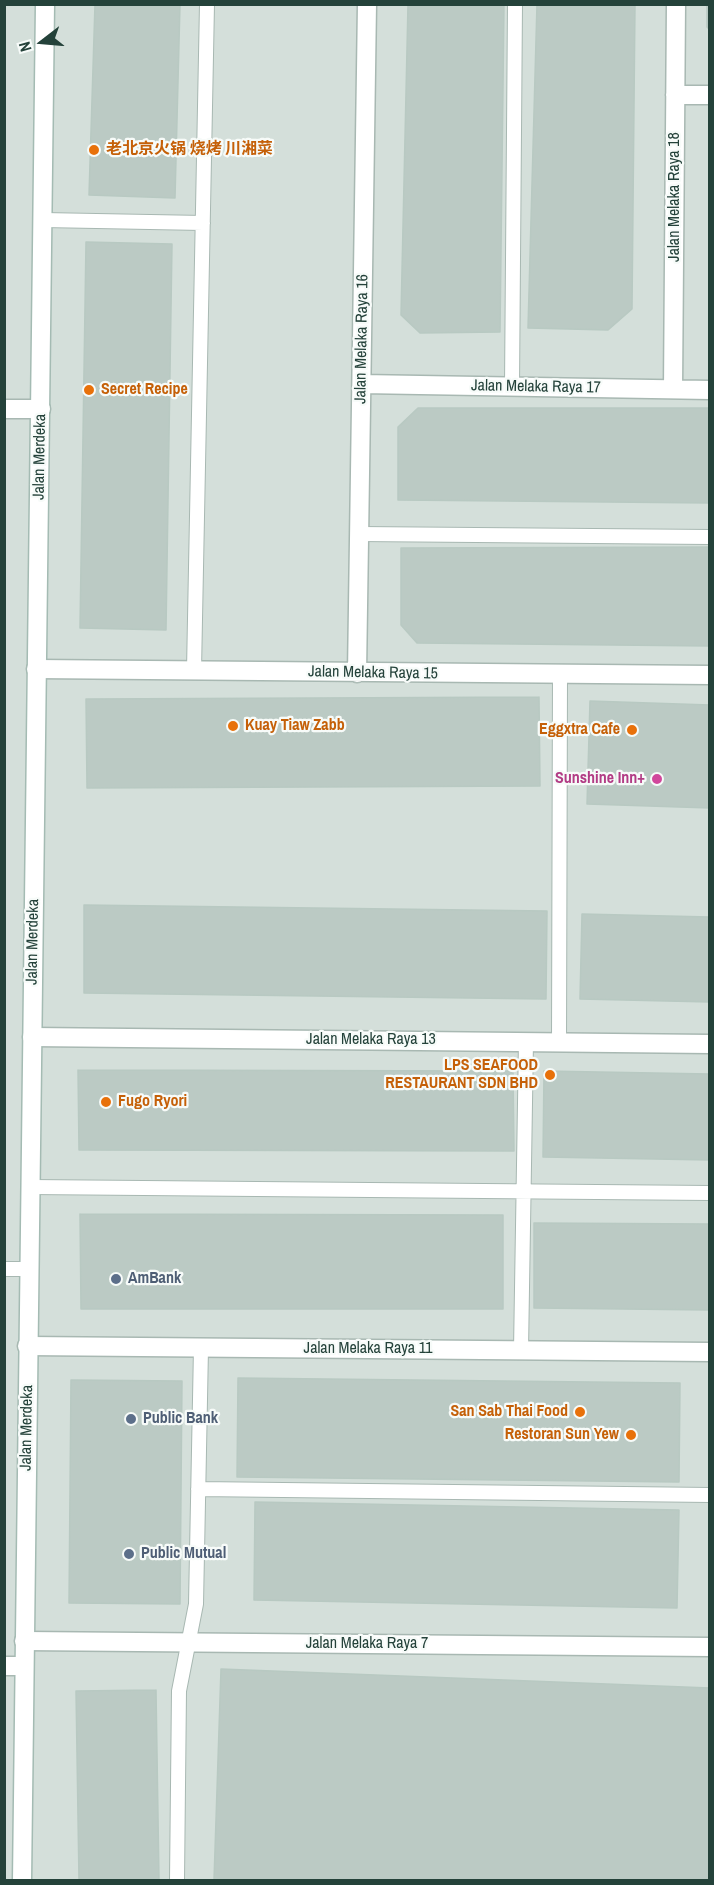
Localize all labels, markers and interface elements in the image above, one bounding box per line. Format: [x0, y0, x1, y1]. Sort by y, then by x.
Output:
north arrow [12, 12, 72, 72]
text: N [13, 39, 37, 55]
street label: Jalan Melaka Raya 18 [665, 132, 685, 262]
place label: 老北京火锅 烧烤 川湘菜 [106, 140, 273, 160]
marker: 老北京火锅 烧烤 川湘菜 [87, 143, 101, 157]
street label: Jalan Melaka Raya 16 [351, 274, 373, 404]
street label: Jalan Melaka Raya 17 [471, 376, 601, 398]
place label: Secret Recipe [101, 380, 188, 400]
marker: Secret Recipe [82, 383, 96, 397]
street label: Jalan Merdeka [30, 414, 50, 500]
street label: Jalan Melaka Raya 15 [308, 662, 438, 684]
place label: Kuay Tiaw Zabb [245, 716, 345, 736]
marker: Kuay Tiaw Zabb [226, 719, 240, 733]
place label: Eggxtra Cafe [539, 720, 620, 740]
marker: Eggxtra Cafe [625, 723, 639, 737]
place label: Sunshine Inn+ [555, 769, 645, 789]
marker: Sunshine Inn+ [650, 772, 664, 786]
street label: Jalan Merdeka [23, 899, 43, 985]
street label: Jalan Melaka Raya 13 [306, 1030, 436, 1050]
place label: LPS SEAFOOD RESTAURANT SDN BHD [385, 1056, 538, 1094]
marker: LPS SEAFOOD RESTAURANT SDN BHD [543, 1068, 557, 1082]
place label: Fugo Ryori [118, 1092, 187, 1112]
marker: Fugo Ryori [99, 1095, 113, 1109]
place label: AmBank [128, 1269, 181, 1289]
marker: AmBank [109, 1272, 123, 1286]
street label: Jalan Melaka Raya 11 [304, 1339, 432, 1359]
street label: Jalan Merdeka [17, 1385, 37, 1471]
place label: San Sab Thai Food [451, 1402, 568, 1422]
marker: San Sab Thai Food [573, 1405, 587, 1419]
place label: Public Bank [143, 1409, 218, 1429]
marker: Public Bank [124, 1412, 138, 1426]
place label: Restoran Sun Yew [505, 1425, 619, 1445]
marker: Restoran Sun Yew [624, 1428, 638, 1442]
place label: Public Mutual [141, 1544, 226, 1564]
marker: Public Mutual [122, 1547, 136, 1561]
street label: Jalan Melaka Raya 7 [306, 1634, 428, 1654]

